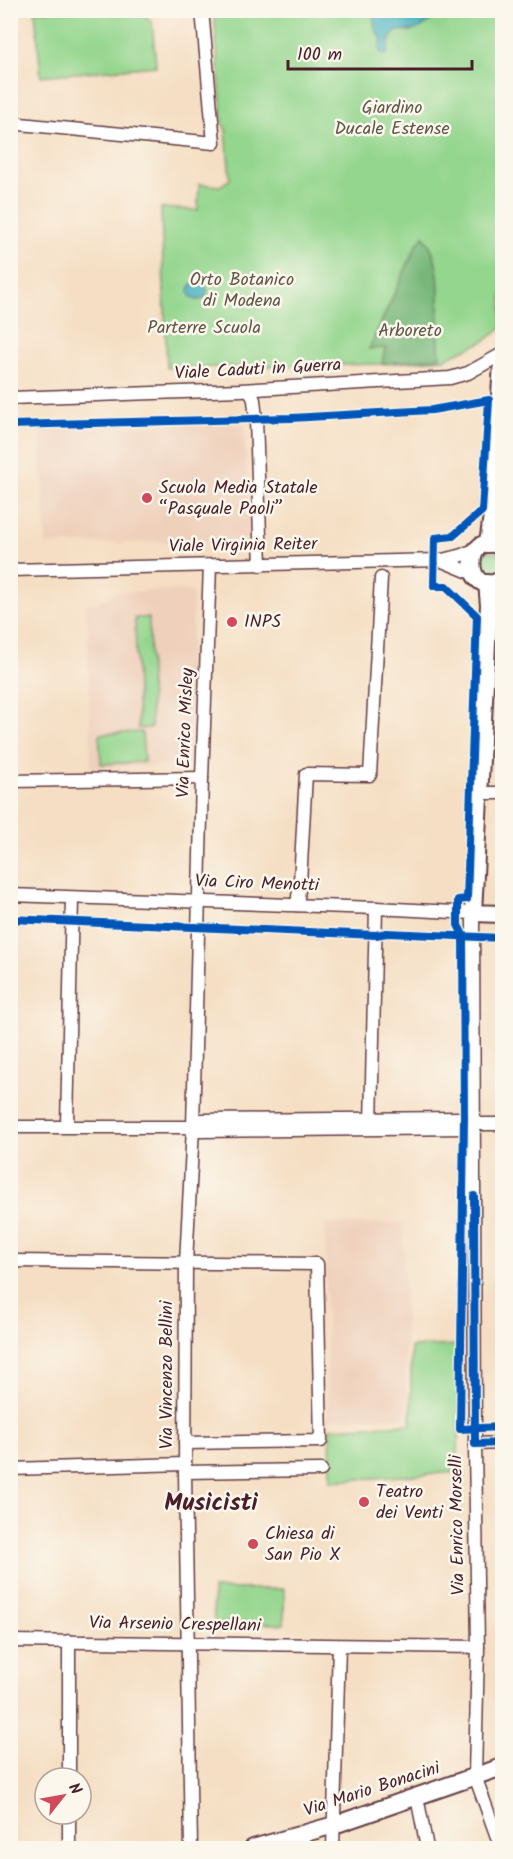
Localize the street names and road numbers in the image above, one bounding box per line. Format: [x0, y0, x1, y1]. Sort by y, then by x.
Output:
street label: Viale Caduti in Guerra [174, 351, 342, 389]
street label: Viale Virginia Reiter [169, 530, 318, 562]
street label: Via Enrico Misley [169, 667, 203, 799]
street label: Via Ciro Menotti [194, 867, 320, 901]
street label: Via Vincenzo Bellini [153, 1300, 182, 1449]
street label: Via Enrico Morselli [442, 1454, 474, 1595]
street label: Via Arsenio Crespellani [89, 1609, 262, 1641]
street label: Via Mario Bonacini [300, 1754, 444, 1826]

